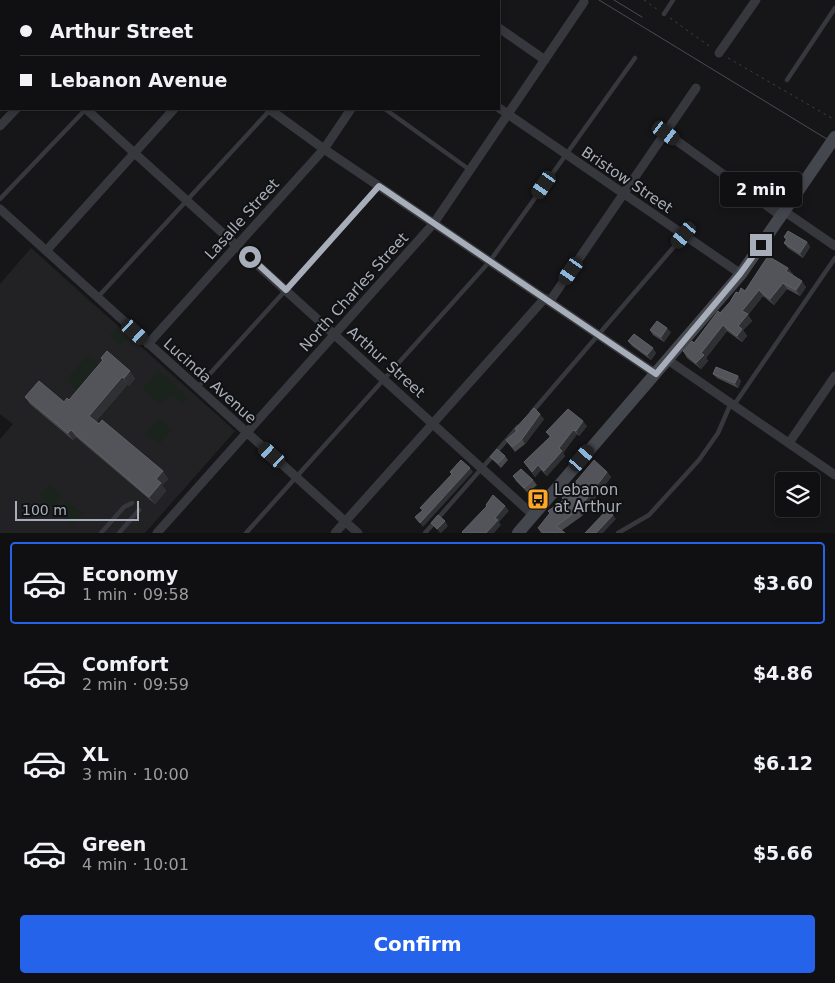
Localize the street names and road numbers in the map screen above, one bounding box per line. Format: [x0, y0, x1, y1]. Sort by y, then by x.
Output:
street label: Bristow Street [578, 143, 676, 217]
street label: Lasalle Street [201, 175, 283, 263]
street label: North Charles Street [296, 229, 412, 355]
street label: Arthur Street [344, 323, 428, 401]
street label: Lucinda Avenue [160, 335, 260, 427]

